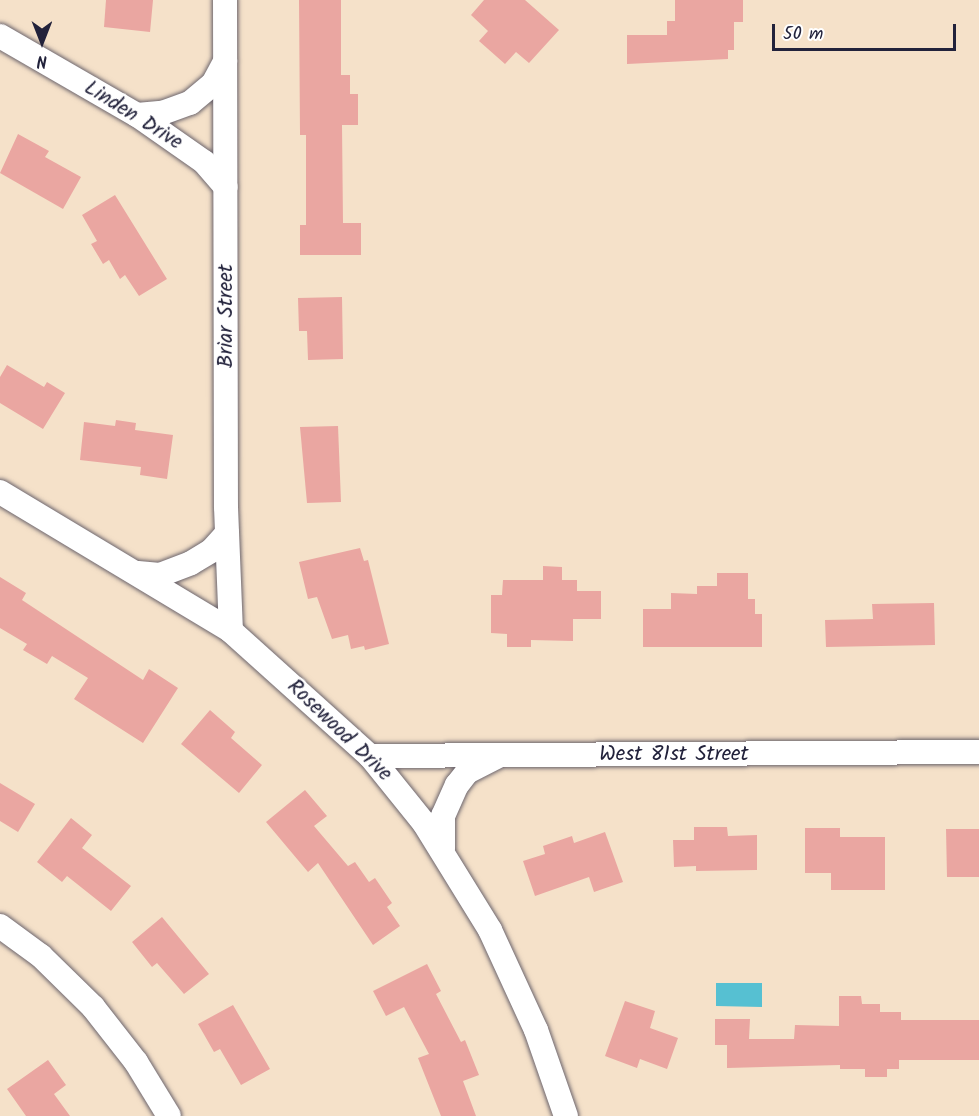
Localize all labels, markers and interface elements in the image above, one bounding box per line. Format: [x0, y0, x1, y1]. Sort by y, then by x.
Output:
north arrow [12, 12, 72, 72]
scale bar [775, 12, 960, 50]
text: 50 m [783, 20, 823, 49]
text: N [37, 48, 47, 73]
street label: Linden Drive [79, 76, 187, 156]
street label: Briar Street [214, 264, 240, 368]
street label: Rosewood Drive [281, 675, 397, 787]
street label: West 81st Street [599, 742, 749, 768]

